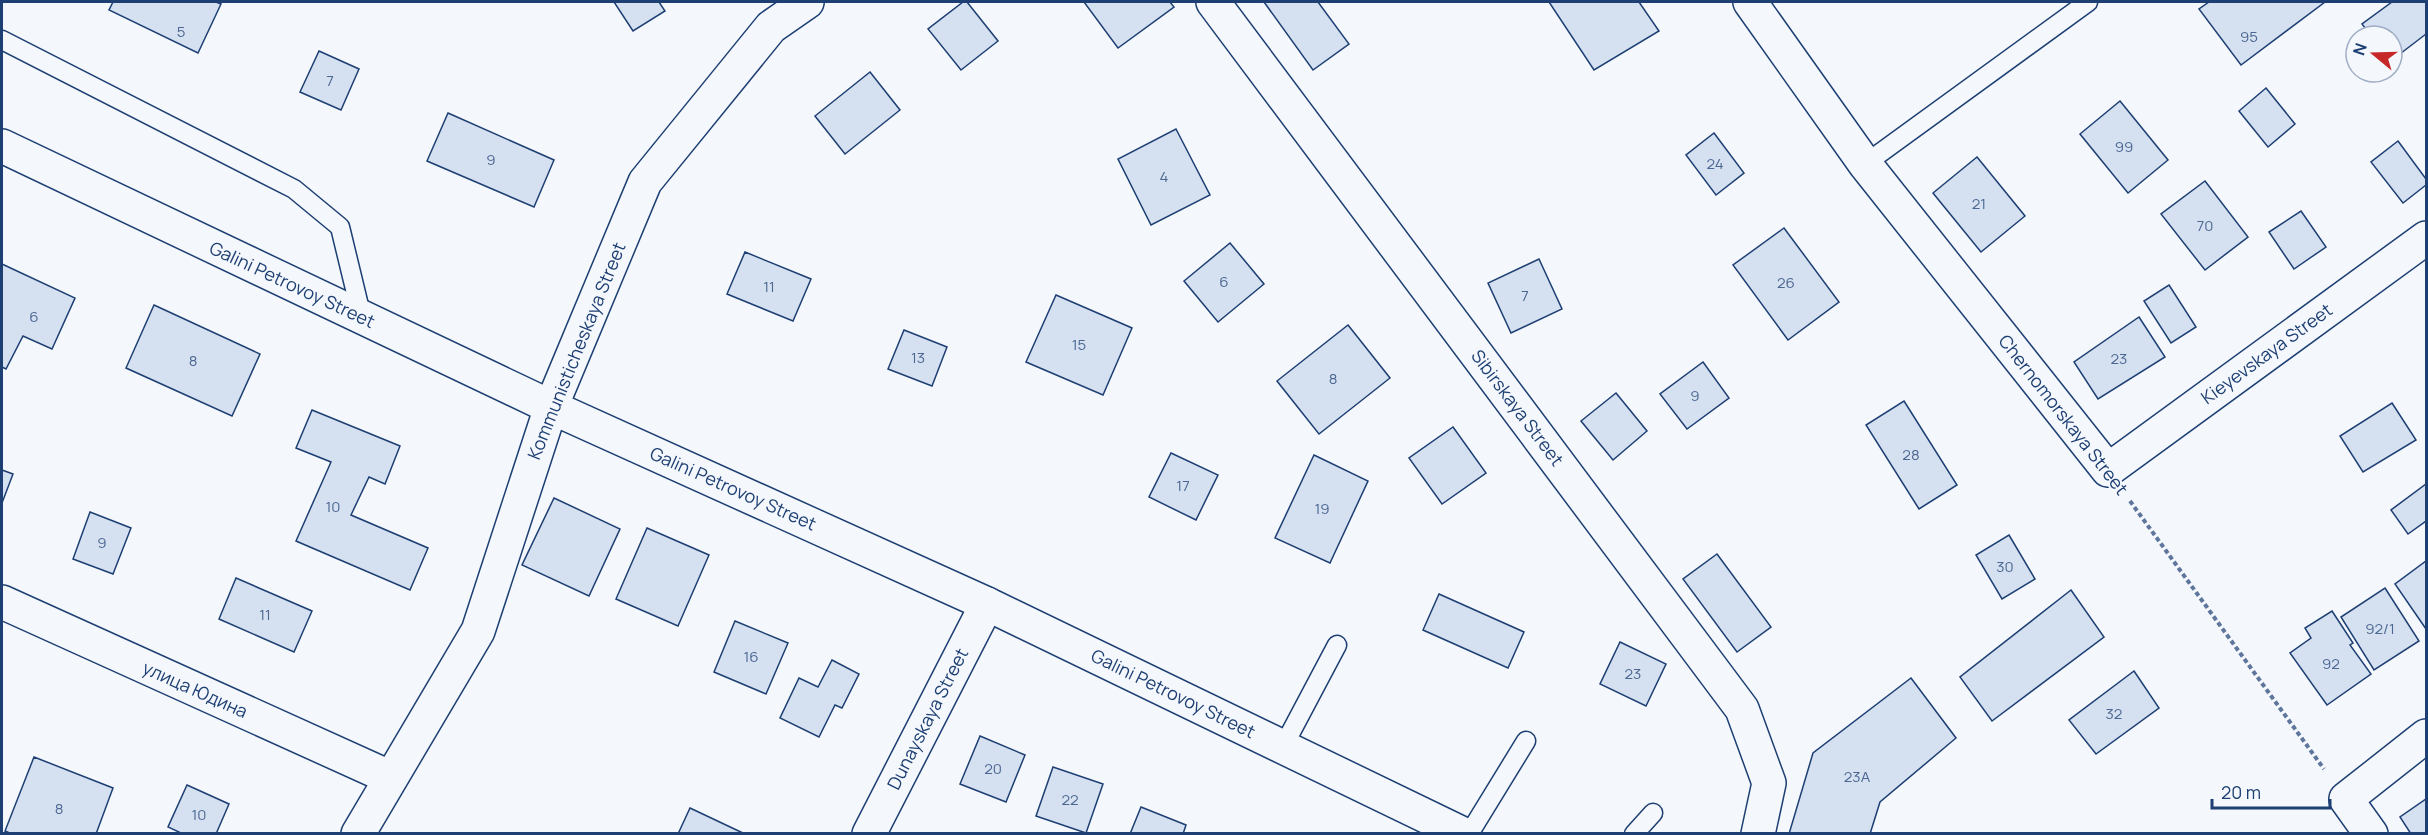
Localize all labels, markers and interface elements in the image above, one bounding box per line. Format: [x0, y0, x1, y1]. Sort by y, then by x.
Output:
house number: 5 [177, 21, 185, 42]
north arrow [2344, 24, 2404, 84]
house number: 95 [2240, 26, 2258, 47]
text: N [2348, 40, 2372, 58]
house number: 7 [326, 70, 334, 91]
house number: 99 [2115, 136, 2133, 157]
house number: 9 [486, 149, 496, 170]
house number: 24 [1706, 153, 1724, 174]
house number: 4 [1160, 166, 1169, 187]
house number: 21 [1972, 193, 1986, 214]
house number: 70 [2197, 215, 2213, 236]
street label: Galini Petrovoy Street [206, 235, 379, 333]
street label: Kommunisticheskaya Street [521, 238, 631, 463]
house number: 6 [1219, 271, 1229, 292]
house number: 26 [1777, 272, 1795, 293]
house number: 11 [763, 276, 775, 297]
house number: 7 [1521, 285, 1529, 306]
street label: Kieyevskaya Street [2196, 297, 2337, 409]
house number: 6 [29, 306, 39, 327]
street label: Chernomorskaya Street [1994, 329, 2134, 500]
house number: 15 [1072, 334, 1086, 355]
street label: Sibirskaya Street [1466, 344, 1569, 470]
house number: 13 [911, 347, 925, 368]
house number: 23 [2111, 348, 2127, 369]
house number: 8 [189, 350, 197, 371]
house number: 8 [1329, 368, 1337, 389]
house number: 9 [1690, 385, 1700, 406]
street label: Galini Petrovoy Street [646, 441, 820, 536]
house number: 28 [1902, 444, 1920, 465]
house number: 17 [1176, 475, 1190, 496]
house number: 10 [326, 496, 341, 517]
house number: 19 [1314, 498, 1330, 519]
house number: 9 [97, 532, 107, 553]
house number: 30 [1996, 556, 2014, 577]
house number: 11 [259, 604, 271, 625]
house number: 92/1 [2365, 618, 2395, 639]
street label: Galini Petrovoy Street [1087, 643, 1259, 743]
street label: Dunayskaya Street [881, 644, 973, 793]
house number: 16 [743, 646, 759, 667]
house number: 92 [2322, 653, 2340, 674]
street label: улица Юдина [139, 655, 252, 723]
house number: 23 [1625, 663, 1641, 684]
house number: 32 [2106, 703, 2122, 724]
house number: 20 [984, 758, 1002, 779]
house number: 23А [1844, 766, 1871, 787]
scale bar [2212, 772, 2330, 810]
text: 20 m [2221, 780, 2261, 804]
house number: 22 [1061, 789, 1079, 810]
house number: 8 [55, 798, 63, 819]
house number: 10 [192, 804, 207, 825]

